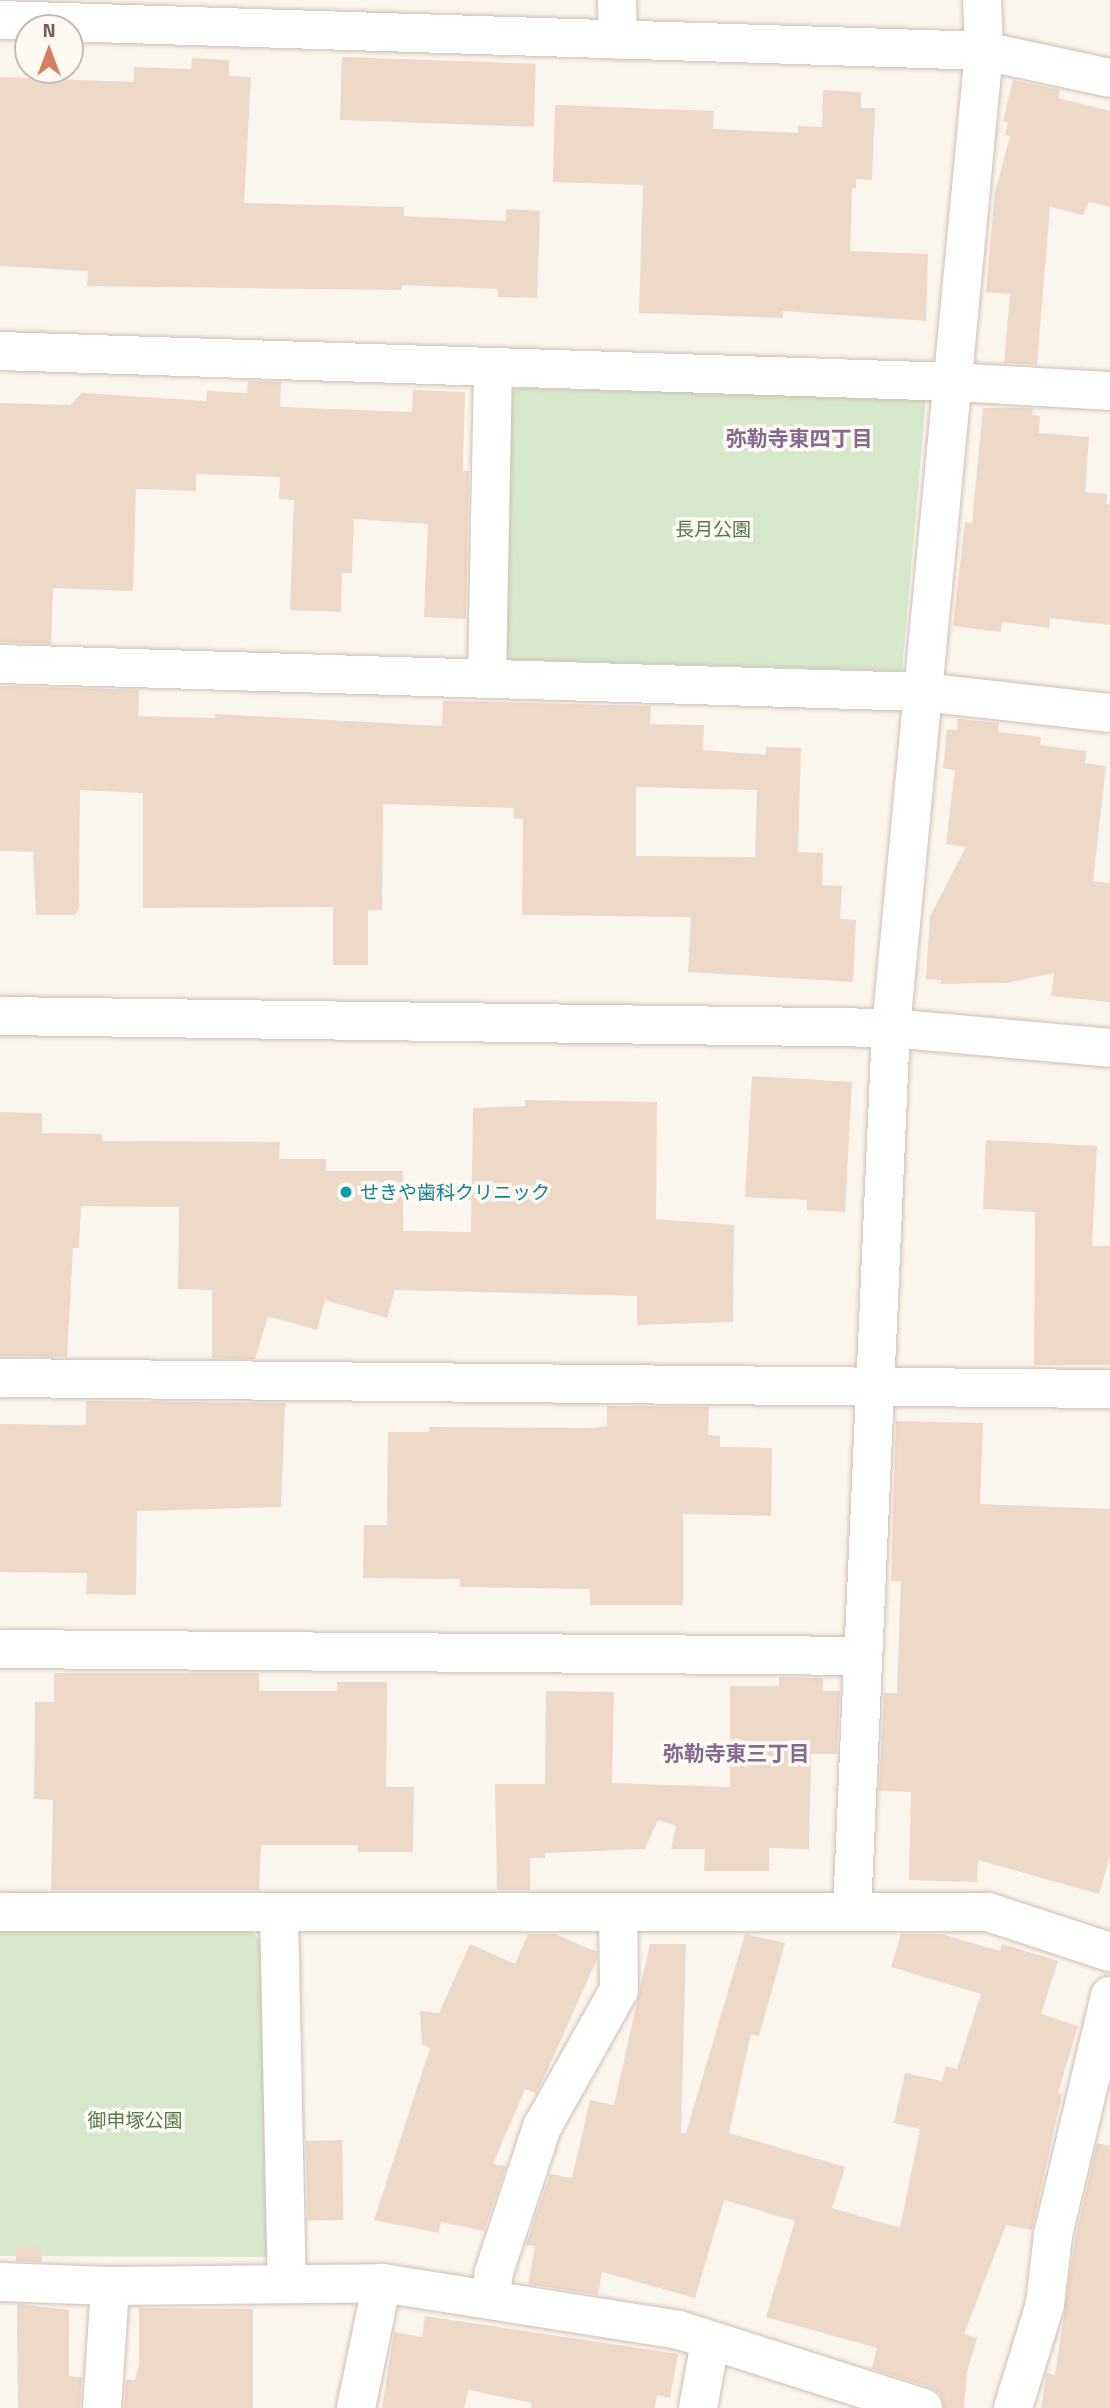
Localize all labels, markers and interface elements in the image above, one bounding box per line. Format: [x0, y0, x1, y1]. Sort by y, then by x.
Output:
north arrow [14, 14, 84, 84]
text: N [42, 15, 56, 44]
district label: 弥勒寺東四丁目 [726, 425, 872, 451]
park label: 長月公園 [675, 518, 751, 540]
place label: せきや歯科クリニック [360, 1181, 550, 1203]
marker: せきや歯科クリニック [338, 1184, 354, 1200]
district label: 弥勒寺東三丁目 [663, 1740, 809, 1766]
park label: 御申塚公園 [88, 2109, 182, 2131]

